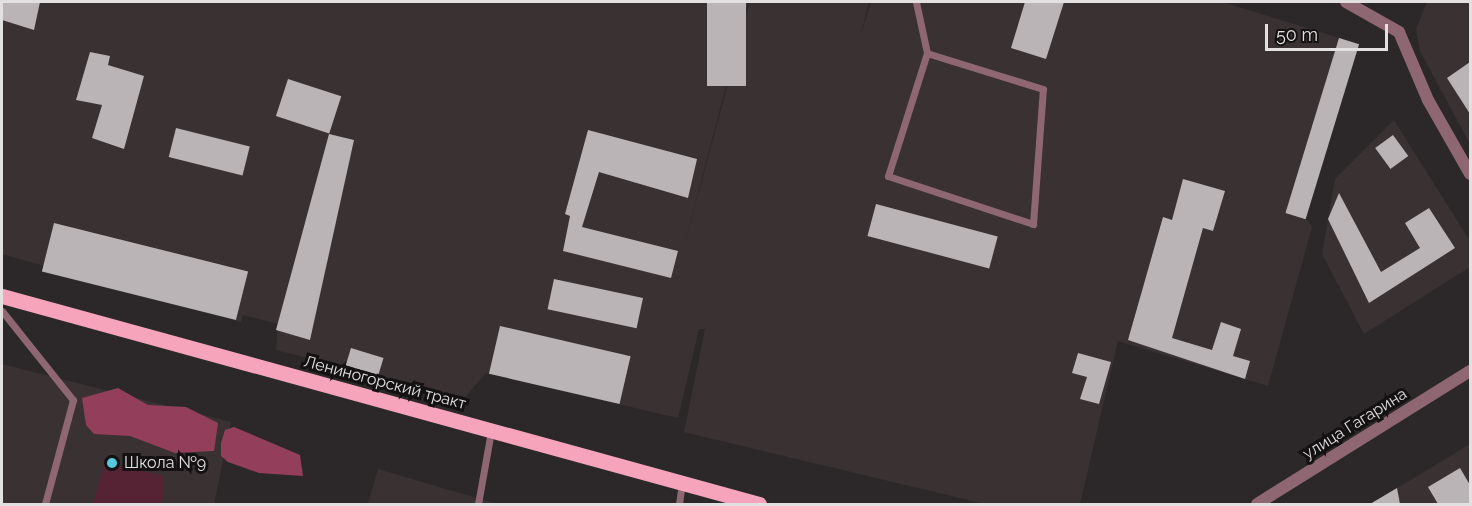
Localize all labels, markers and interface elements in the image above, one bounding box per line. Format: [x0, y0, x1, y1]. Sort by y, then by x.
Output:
scale bar [1268, 12, 1391, 50]
text: 50 m [1276, 24, 1318, 45]
street label: Лениногорский тракт [302, 352, 468, 414]
street label: улица Гагарина [1299, 384, 1411, 464]
place label: Школа №9 [124, 453, 206, 473]
marker: Школа №9 [105, 456, 119, 470]

